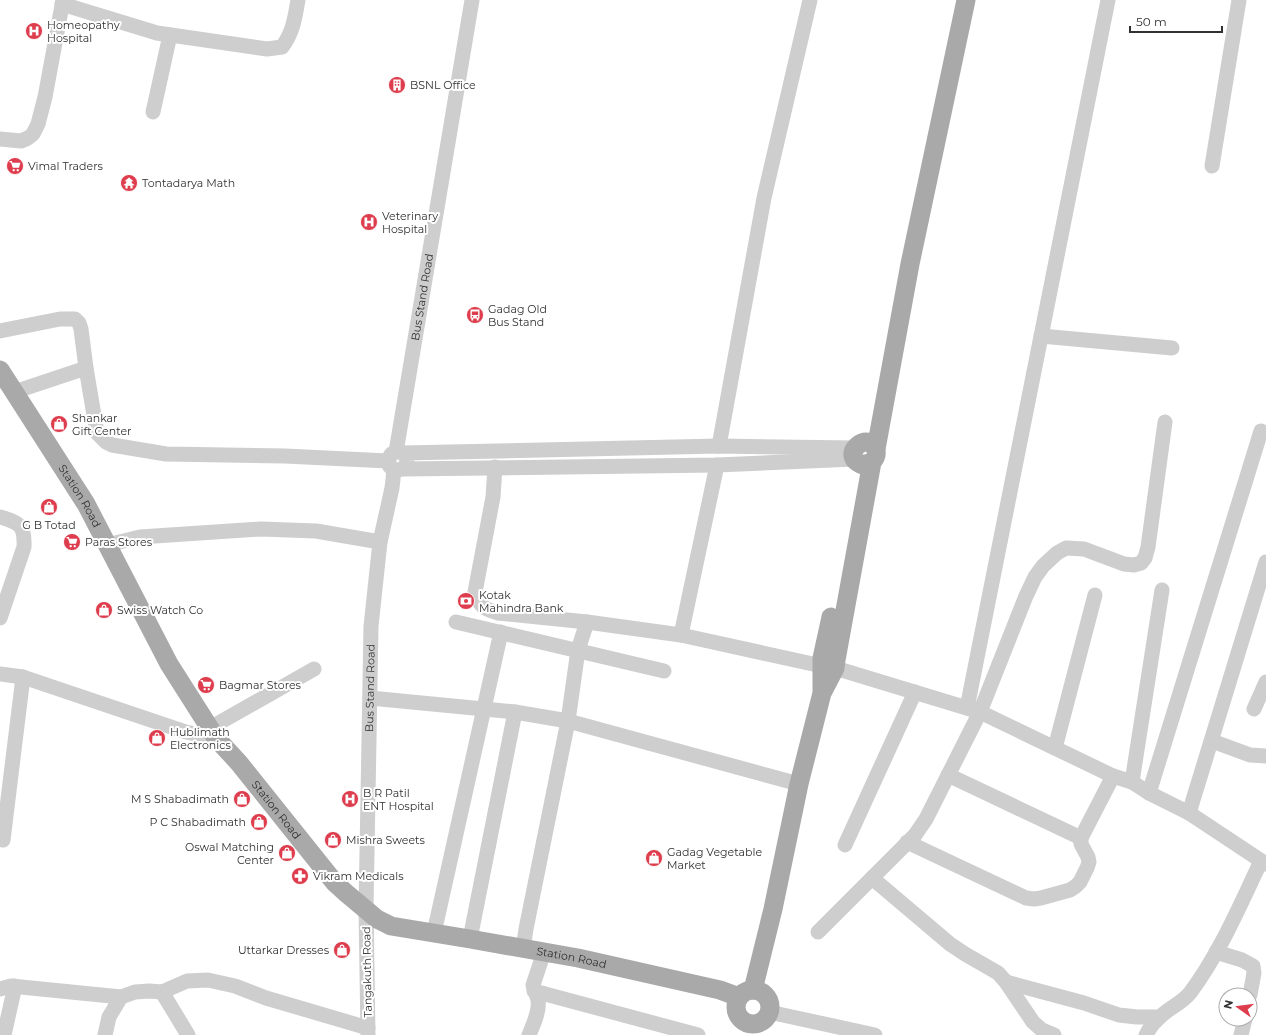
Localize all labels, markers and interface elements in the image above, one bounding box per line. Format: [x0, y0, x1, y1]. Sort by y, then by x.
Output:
scale bar [1130, 8, 1222, 34]
text: 50 m [1136, 14, 1167, 29]
place label: Homeopathy Hospital [47, 18, 120, 45]
hospital icon: Homeopathy Hospital [24, 21, 44, 41]
building icon: BSNL Office [387, 75, 407, 95]
place label: BSNL Office [410, 78, 476, 92]
supermarket icon: Vimal Traders [5, 156, 25, 176]
place label: Vimal Traders [28, 159, 104, 173]
temple icon: Tontadarya Math [119, 173, 139, 193]
place label: Tontadarya Math [142, 176, 235, 190]
place label: Veterinary Hospital [382, 209, 438, 236]
hospital icon: Veterinary Hospital [359, 212, 379, 232]
street label: Bus Stand Road [408, 253, 436, 342]
place label: Gadag Old Bus Stand [488, 302, 547, 329]
bus stop icon: Gadag Old Bus Stand [465, 305, 485, 325]
place label: Shankar Gift Center [72, 411, 131, 438]
shop icon: Shankar Gift Center [49, 414, 69, 434]
street label: Station Road [55, 462, 104, 530]
shop icon: G B Totad [39, 497, 59, 517]
place label: G B Totad [22, 518, 76, 532]
supermarket icon: Paras Stores [62, 532, 82, 552]
place label: Paras Stores [85, 535, 153, 549]
place label: Kotak Mahindra Bank [479, 588, 564, 615]
bank icon: Kotak Mahindra Bank [456, 591, 476, 611]
shop icon: Swiss Watch Co [94, 600, 114, 620]
place label: Swiss Watch Co [117, 603, 203, 617]
street label: Bus Stand Road [362, 644, 378, 732]
supermarket icon: Bagmar Stores [196, 675, 216, 695]
place label: Bagmar Stores [219, 678, 302, 692]
place label: Hublimath Electronics [170, 725, 231, 752]
shop icon: Hublimath Electronics [147, 728, 167, 748]
street label: Station Road [249, 778, 304, 842]
place label: B R Patil ENT Hospital [363, 786, 434, 813]
shop icon: M S Shabadimath [232, 789, 252, 809]
hospital icon: B R Patil ENT Hospital [340, 789, 360, 809]
place label: M S Shabadimath [131, 792, 229, 806]
shop icon: P C Shabadimath [249, 812, 269, 832]
place label: P C Shabadimath [149, 815, 246, 829]
shop icon: Mishra Sweets [323, 830, 343, 850]
place label: Mishra Sweets [346, 833, 426, 847]
place label: Oswal Matching Center [185, 840, 274, 867]
shop icon: Oswal Matching Center [277, 843, 297, 863]
place label: Gadag Vegetable Market [667, 845, 762, 872]
shop icon: Gadag Vegetable Market [644, 848, 664, 868]
pharmacy icon: Vikram Medicals [290, 866, 310, 886]
place label: Vikram Medicals [313, 869, 404, 883]
street label: Tangakuth Road [359, 926, 375, 1018]
shop icon: Uttarkar Dresses [332, 940, 352, 960]
place label: Uttarkar Dresses [238, 943, 330, 957]
street label: Station Road [535, 944, 608, 971]
north arrow [1218, 987, 1258, 1027]
text: N [1220, 999, 1236, 1011]

